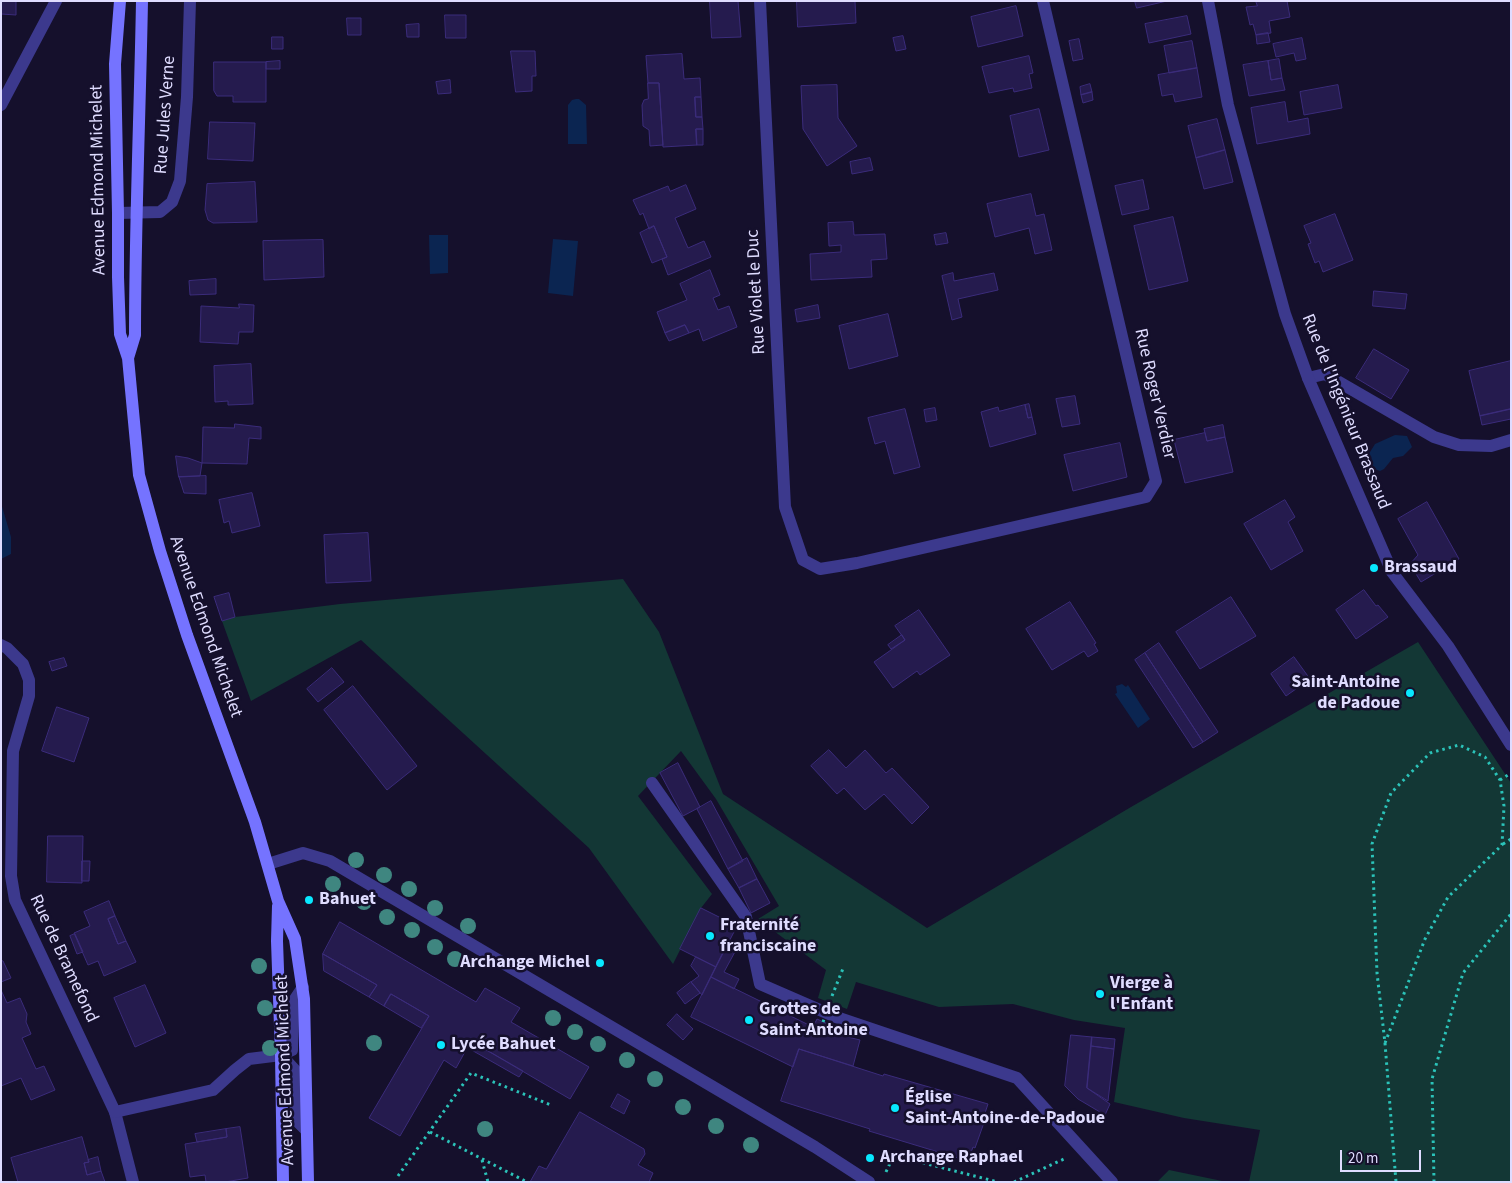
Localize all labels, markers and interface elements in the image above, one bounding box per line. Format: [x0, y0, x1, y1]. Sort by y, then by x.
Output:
street label: Rue Jules Verne [151, 55, 181, 175]
street label: Avenue Edmond Michelet [87, 85, 111, 275]
street label: Rue Violet le Duc [743, 229, 771, 355]
street label: Rue de l'Ingénieur Brassaud [1296, 311, 1394, 513]
street label: Rue Roger Verdier [1128, 326, 1180, 462]
street label: Avenue Edmond Michelet [164, 533, 246, 721]
place label: Brassaud [1384, 557, 1457, 579]
marker: Brassaud [1368, 562, 1380, 574]
place label: Saint-Antoine de Padoue [1291, 672, 1400, 714]
marker: Saint-Antoine de Padoue [1404, 687, 1416, 699]
place label: Bahuet [319, 889, 376, 911]
street label: Rue de Bramefond [24, 891, 102, 1027]
marker: Bahuet [303, 894, 315, 906]
place label: Fraternité franciscaine [720, 915, 816, 958]
marker: Fraternité franciscaine [704, 930, 716, 942]
place label: Archange Michel [460, 952, 590, 974]
marker: Archange Michel [594, 957, 606, 969]
place label: Vierge à l'Enfant [1110, 973, 1173, 1016]
street label: Avenue Edmond Michelet [272, 975, 300, 1165]
marker: Vierge à l'Enfant [1094, 988, 1106, 1000]
place label: Grottes de Saint-Antoine [759, 999, 868, 1042]
marker: Grottes de Saint-Antoine [743, 1014, 755, 1026]
place label: Lycée Bahuet [451, 1034, 556, 1056]
marker: Lycée Bahuet [435, 1039, 447, 1051]
place label: Église Saint-Antoine-de-Padoue [905, 1087, 1105, 1130]
marker: Église Saint-Antoine-de-Padoue [889, 1102, 901, 1114]
scale bar [1342, 1140, 1423, 1172]
place label: Archange Raphael [880, 1147, 1023, 1169]
text: 20 m [1348, 1148, 1378, 1169]
marker: Archange Raphael [864, 1152, 876, 1164]

